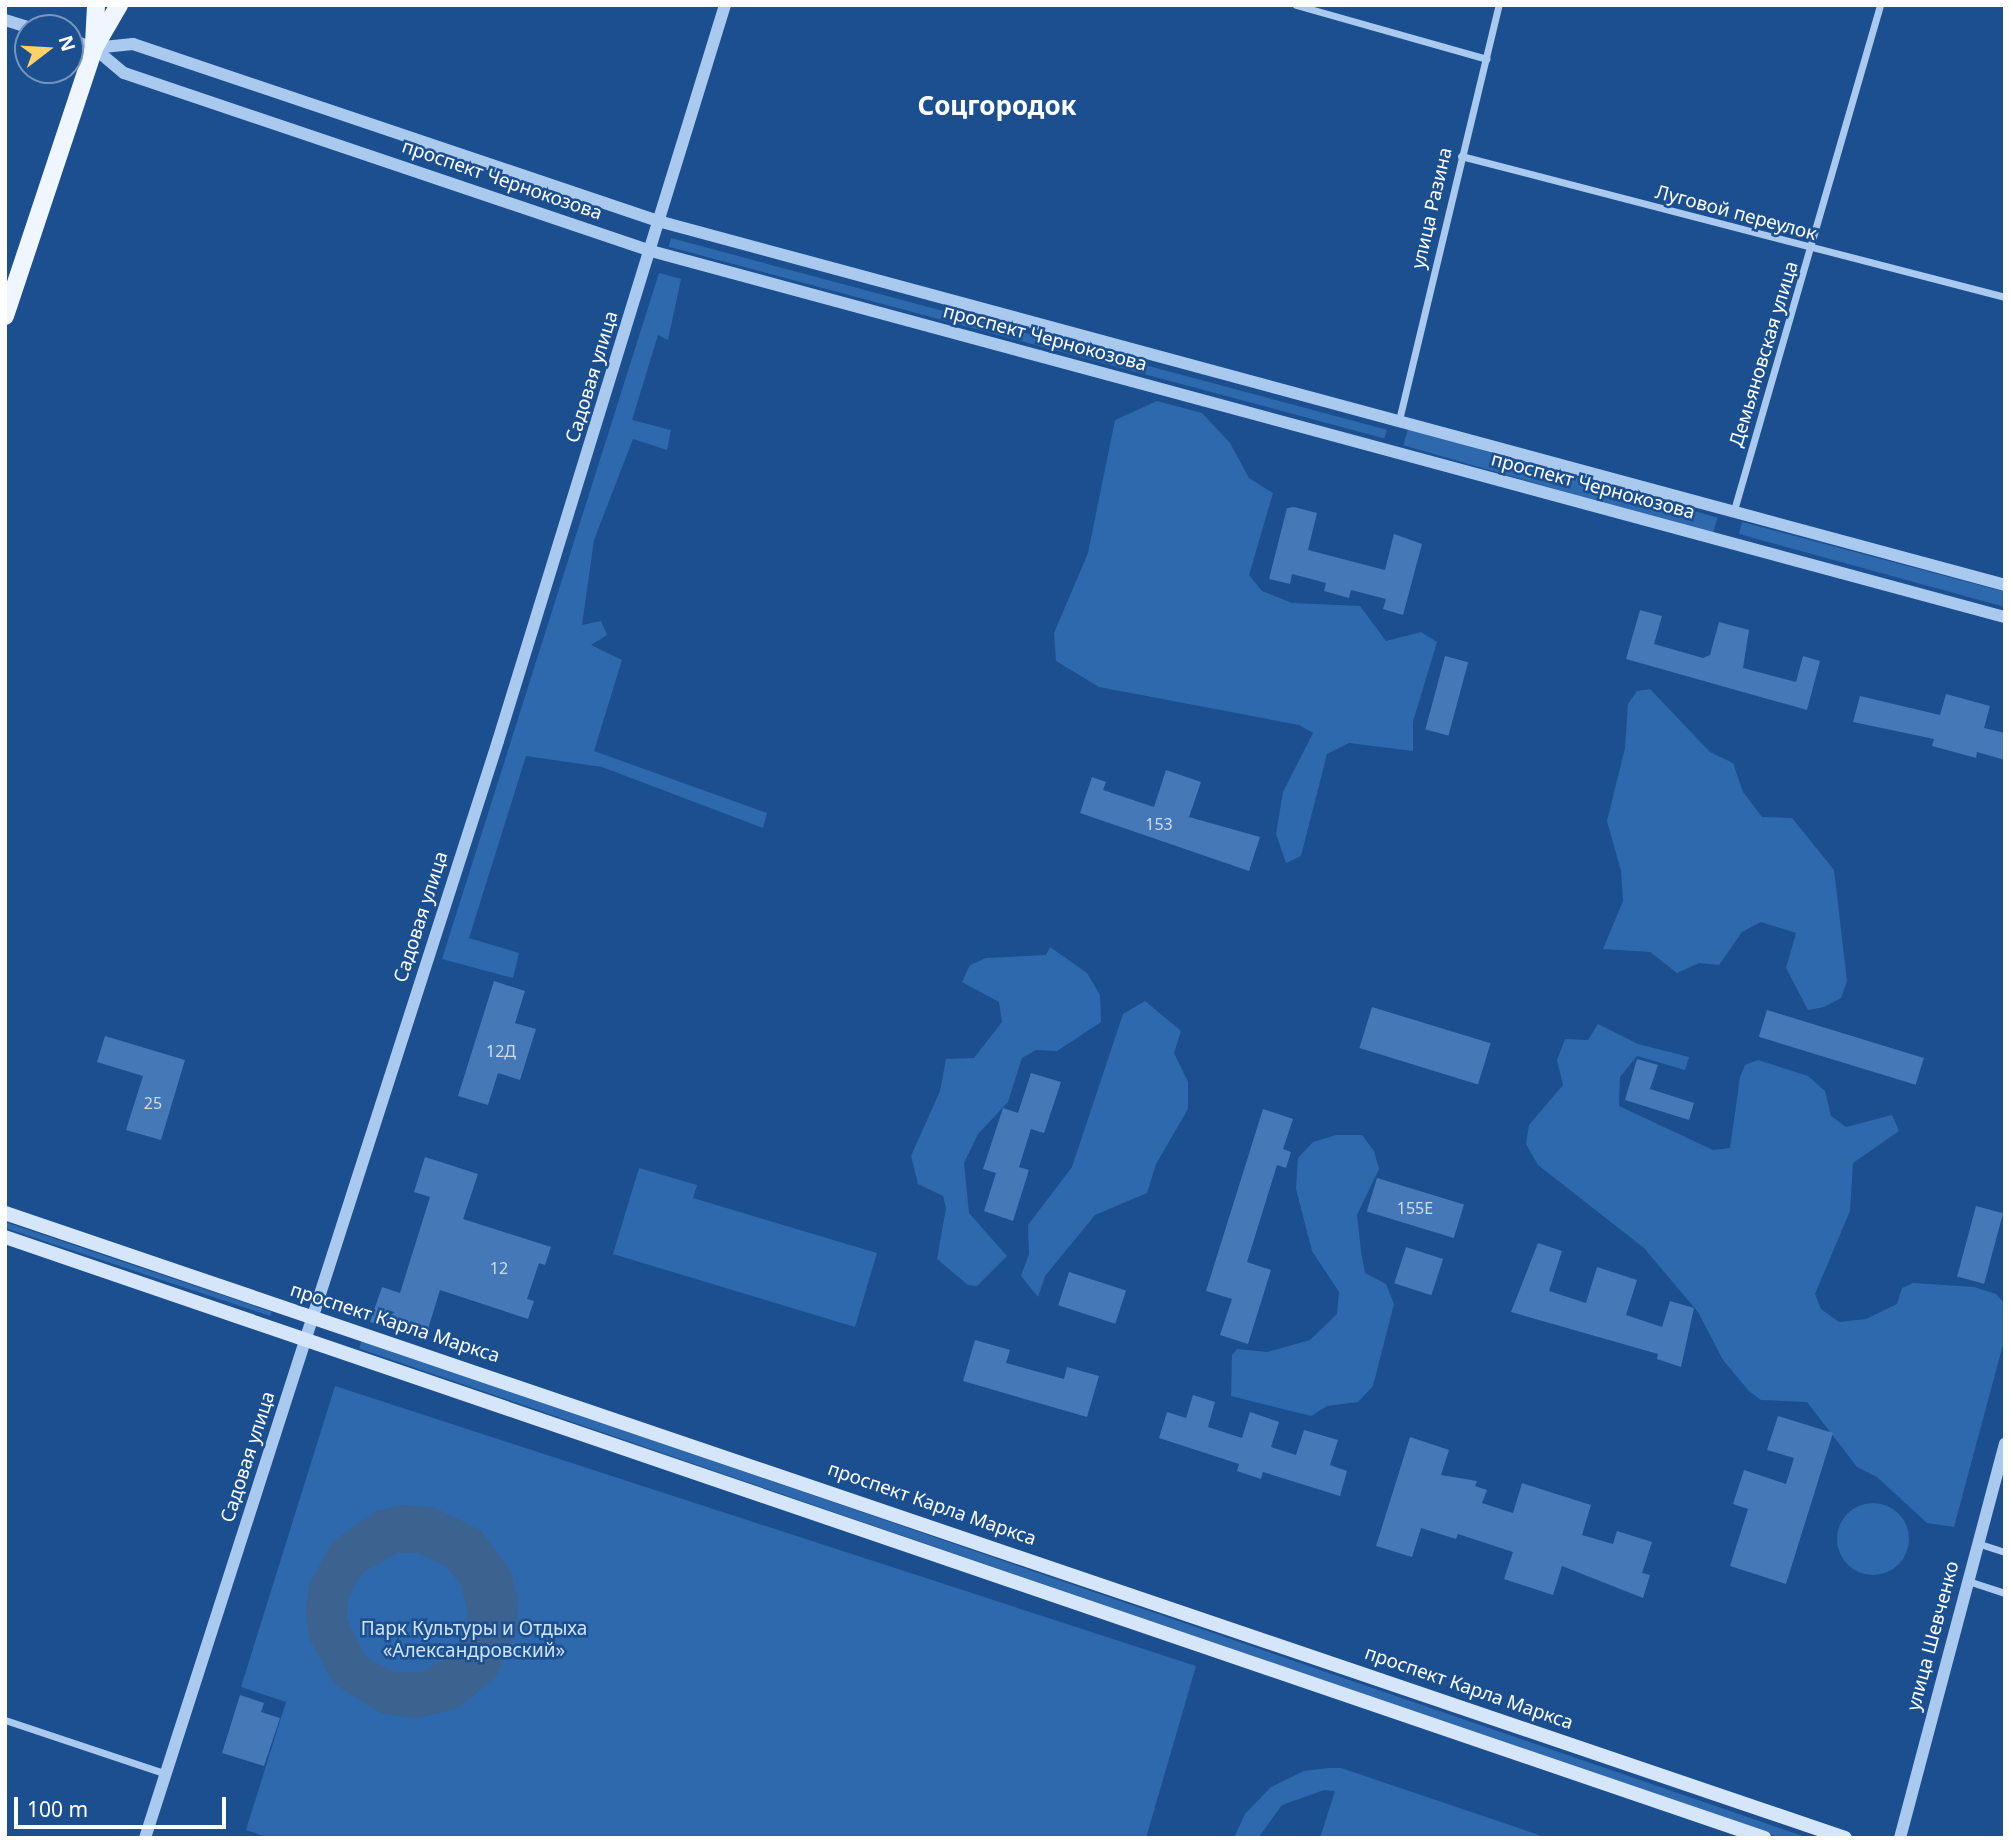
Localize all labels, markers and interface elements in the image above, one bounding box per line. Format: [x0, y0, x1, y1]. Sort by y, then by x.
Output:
north arrow [14, 14, 84, 84]
text: N [52, 32, 82, 55]
district label: Соцгородок [917, 90, 1077, 122]
street label: проспект Чернокозова [399, 135, 605, 225]
street label: улица Разина [1407, 145, 1457, 271]
street label: Луговой переулок [1653, 181, 1819, 245]
street label: Демьяновская улица [1725, 258, 1803, 450]
street label: проспект Чернокозова [941, 300, 1149, 376]
street label: Садовая улица [561, 308, 623, 446]
street label: проспект Чернокозова [1489, 448, 1697, 524]
house number: 153 [1145, 814, 1173, 834]
street label: Садовая улица [389, 849, 453, 985]
house number: 12Д [486, 1041, 516, 1061]
house number: 25 [144, 1093, 162, 1113]
house number: 155Е [1397, 1198, 1433, 1218]
house number: 12 [490, 1258, 508, 1278]
street label: проспект Карла Маркса [287, 1278, 503, 1368]
street label: Садовая улица [216, 1389, 280, 1525]
street label: проспект Карла Маркса [825, 1458, 1039, 1550]
street label: улица Шевченко [1902, 1559, 1964, 1713]
park label: Парк Культуры и Отдыха «Александровский» [361, 1618, 587, 1662]
street label: проспект Карла Маркса [1362, 1642, 1576, 1734]
scale bar [18, 1784, 229, 1828]
text: 100 m [27, 1795, 88, 1823]

